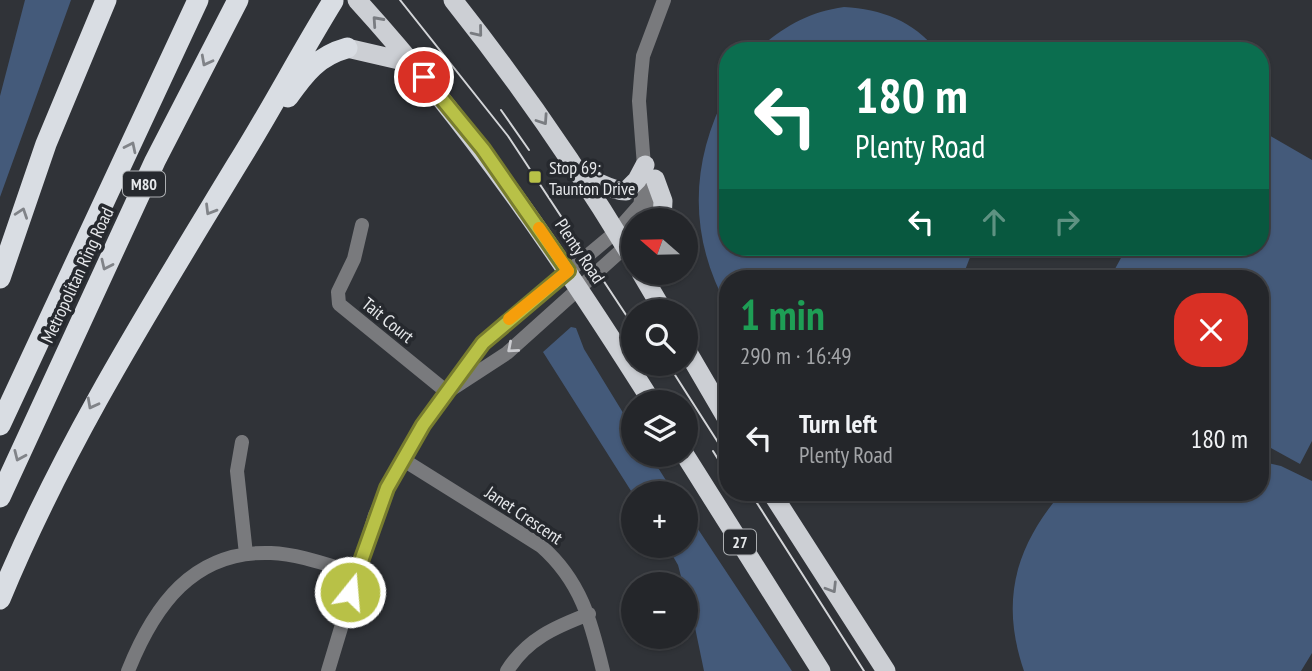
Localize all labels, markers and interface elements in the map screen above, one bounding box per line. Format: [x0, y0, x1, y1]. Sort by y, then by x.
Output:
one-way arrow [372, 16, 385, 29]
one-way arrow [470, 24, 483, 36]
pin [394, 47, 454, 107]
one-way arrow [201, 53, 214, 66]
icon: arrive [405, 58, 443, 96]
text: 180 m [855, 63, 968, 127]
icon: left [740, 70, 831, 161]
one-way arrow [535, 112, 548, 125]
text: Plenty Road [855, 125, 985, 167]
one-way arrow [123, 142, 137, 154]
place label: Stop 69: Taunton Drive [549, 156, 635, 200]
marker: Stop 69: Taunton Drive [527, 169, 543, 185]
road number: M80 [123, 172, 165, 196]
one-way arrow [205, 202, 218, 215]
icon: left [902, 203, 940, 241]
icon: ahead [975, 203, 1013, 241]
icon: right [1048, 203, 1086, 241]
street label: Metropolitan Ring Road [36, 204, 118, 346]
one-way arrow [14, 208, 28, 220]
north arrow [621, 208, 698, 285]
map controls [621, 208, 698, 649]
street label: Plenty Road [550, 214, 610, 288]
one-way arrow [101, 258, 115, 270]
text: 1 min [740, 287, 825, 342]
street label: Tait Court [357, 292, 419, 348]
button: close [1174, 293, 1248, 367]
button: search [621, 299, 698, 376]
one-way arrow [507, 340, 520, 352]
text: 290 m · 16:49 [740, 341, 852, 370]
button: layers [621, 390, 698, 467]
one-way arrow [87, 397, 101, 410]
text: Turn left [799, 407, 877, 440]
icon: left [740, 419, 778, 457]
text: 180 m [1190, 422, 1248, 455]
text: Plenty Road [799, 440, 893, 469]
one-way arrow [13, 449, 27, 461]
street label: Janet Crescent [480, 480, 567, 549]
button: + [621, 481, 698, 558]
road number: 27 [724, 530, 756, 554]
position arrow [313, 555, 387, 629]
button: − [621, 572, 698, 649]
one-way arrow [824, 581, 837, 594]

